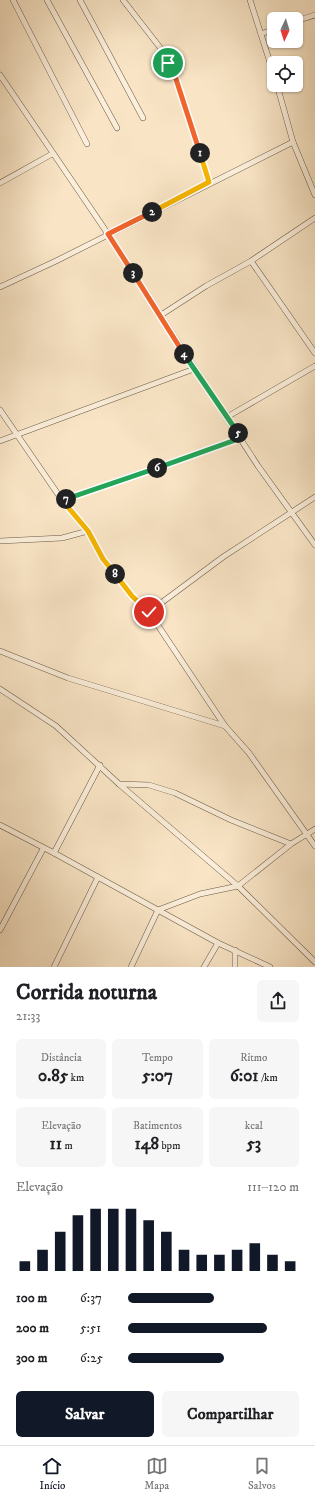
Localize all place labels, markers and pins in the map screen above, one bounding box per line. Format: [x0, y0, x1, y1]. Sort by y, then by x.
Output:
pin [151, 46, 185, 80]
pin: 1 [190, 143, 210, 163]
pin: 2 [142, 202, 162, 222]
pin: 3 [123, 263, 143, 283]
pin: 4 [174, 344, 194, 364]
pin: 5 [228, 423, 248, 443]
pin: 6 [147, 458, 167, 478]
pin: 7 [56, 489, 76, 509]
pin: 8 [105, 564, 125, 584]
pin [132, 595, 166, 629]

